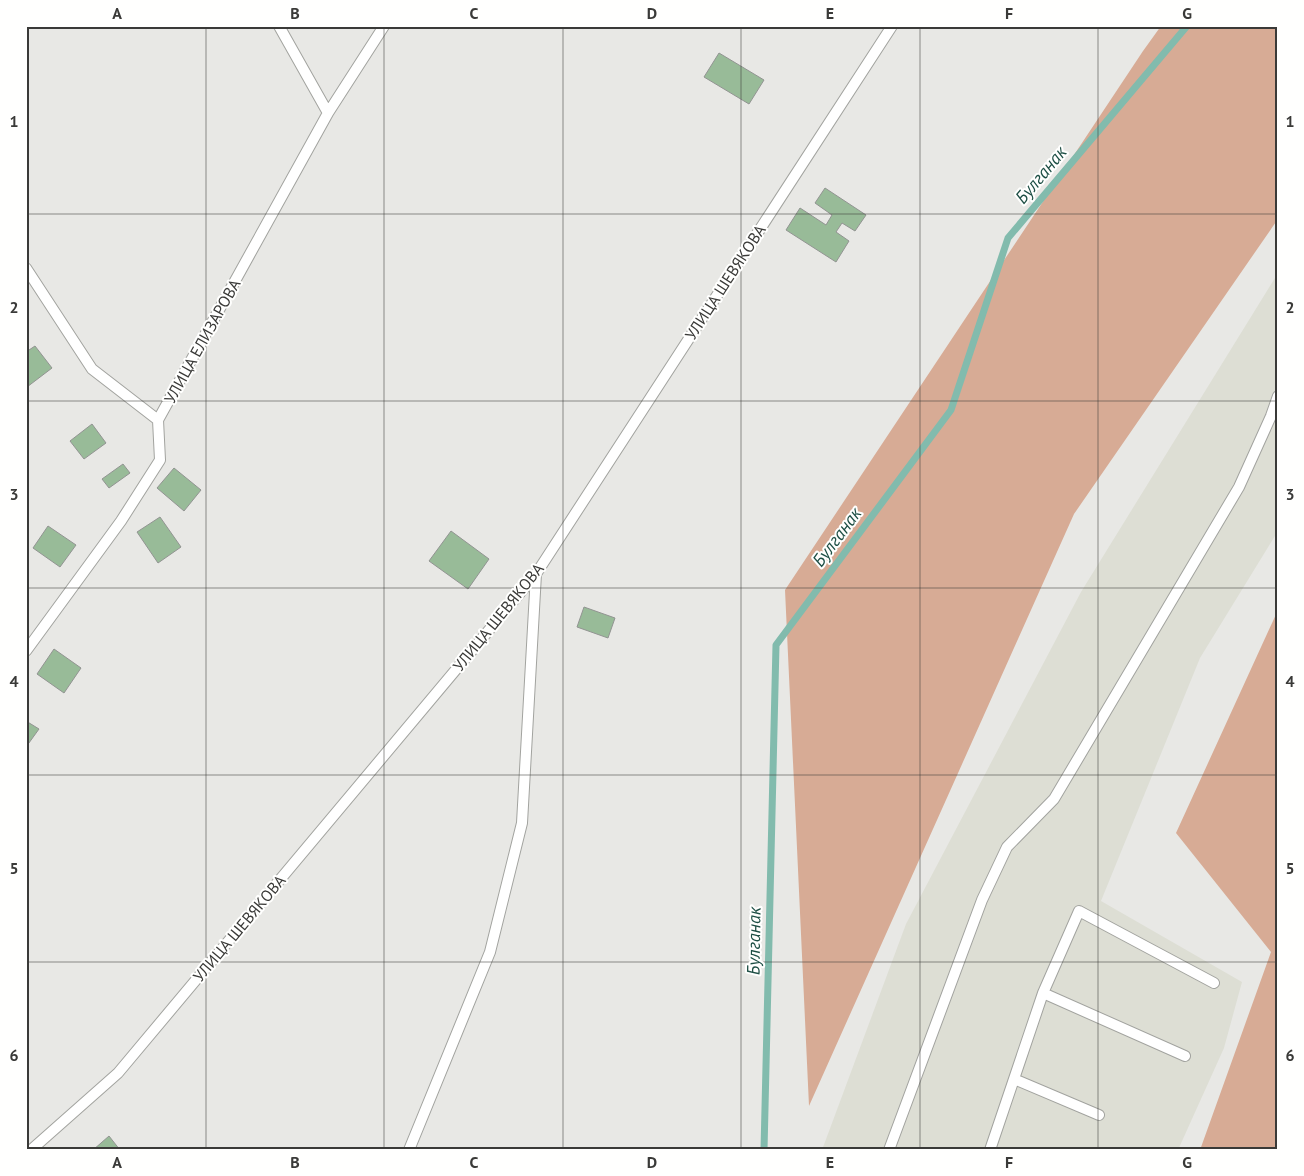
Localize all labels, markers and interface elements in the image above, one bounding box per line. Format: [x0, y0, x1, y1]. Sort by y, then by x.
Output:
text: A [112, 3, 122, 23]
text: B [290, 3, 300, 23]
text: C [470, 3, 479, 23]
text: D [647, 3, 657, 23]
text: E [826, 3, 834, 23]
text: F [1005, 3, 1013, 23]
text: G [1182, 3, 1192, 23]
text: 1 [9, 111, 19, 131]
text: 1 [1285, 111, 1295, 131]
water label: Булганак [1010, 141, 1072, 208]
street label: УЛИЦА ШЕВЯКОВА [680, 220, 770, 343]
street label: УЛИЦА ЕЛИЗАРОВА [160, 275, 245, 407]
text: 2 [9, 297, 19, 317]
text: 2 [1285, 297, 1295, 317]
text: 3 [9, 484, 19, 504]
text: 3 [1285, 484, 1295, 504]
water label: Булганак [807, 502, 867, 571]
street label: УЛИЦА ШЕВЯКОВА [448, 558, 548, 675]
text: 4 [9, 671, 19, 691]
text: 4 [1285, 671, 1295, 691]
text: 5 [9, 858, 19, 878]
text: 5 [1285, 858, 1295, 878]
street label: УЛИЦА ШЕВЯКОВА [188, 870, 290, 986]
water label: Булганак [741, 906, 766, 975]
text: 6 [9, 1045, 19, 1065]
text: 6 [1285, 1045, 1295, 1065]
text: A [112, 1152, 122, 1172]
text: B [290, 1152, 300, 1172]
text: C [470, 1152, 479, 1172]
text: D [647, 1152, 657, 1172]
text: E [826, 1152, 834, 1172]
text: F [1005, 1152, 1013, 1172]
text: G [1182, 1152, 1192, 1172]

